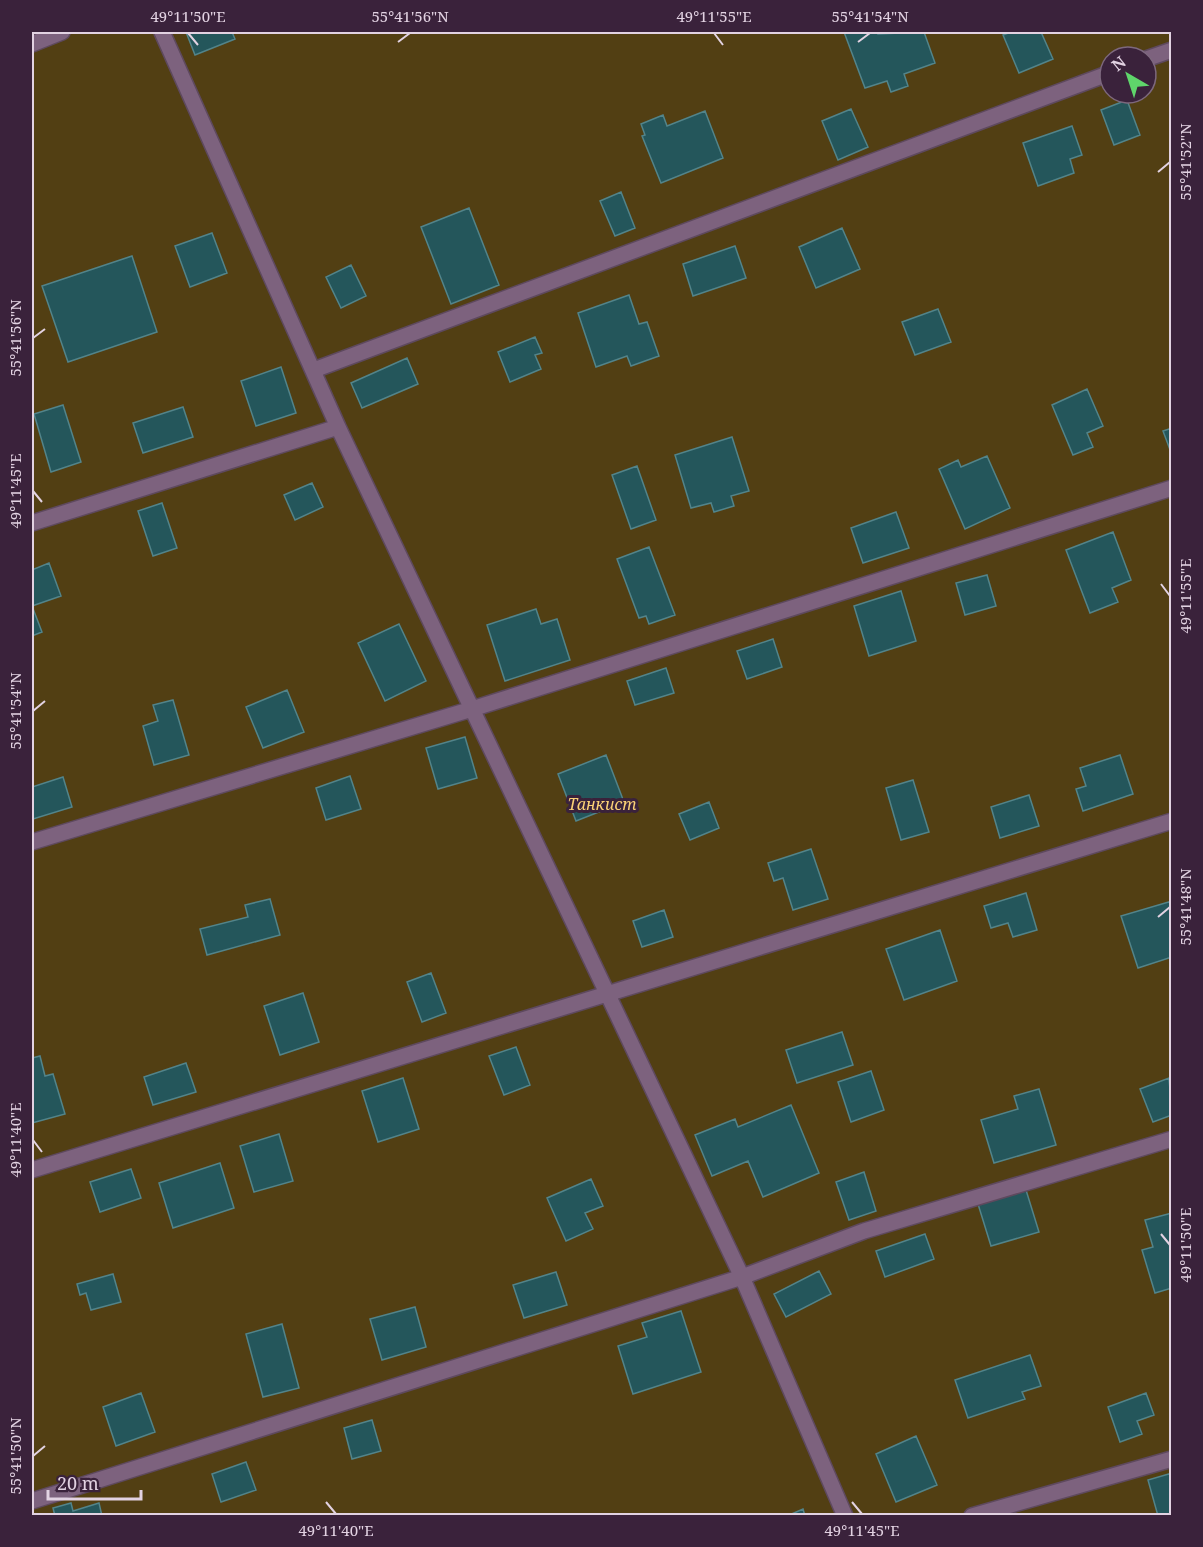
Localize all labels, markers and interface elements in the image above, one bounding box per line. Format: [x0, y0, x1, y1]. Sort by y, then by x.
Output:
text: 49°11'50"E [150, 6, 226, 26]
text: 55°41'56"N [371, 6, 449, 26]
text: 49°11'55"E [676, 6, 752, 26]
text: 55°41'54"N [831, 6, 909, 26]
north arrow [1098, 45, 1158, 105]
text: N [1107, 51, 1131, 76]
text: 55°41'52"N [1175, 123, 1195, 201]
text: 55°41'56"N [5, 299, 25, 377]
text: 49°11'45"E [5, 453, 25, 529]
text: 49°11'55"E [1175, 558, 1195, 634]
text: 55°41'54"N [5, 672, 25, 750]
park label: Танкист [567, 793, 637, 815]
text: 55°41'48"N [1175, 868, 1195, 946]
text: 49°11'40"E [5, 1102, 25, 1178]
text: 49°11'50"E [1175, 1207, 1195, 1283]
text: 55°41'50"N [5, 1417, 25, 1495]
scale bar [48, 1463, 141, 1501]
text: 20 m [57, 1471, 99, 1495]
text: 49°11'40"E [298, 1520, 374, 1540]
text: 49°11'45"E [824, 1520, 900, 1540]

